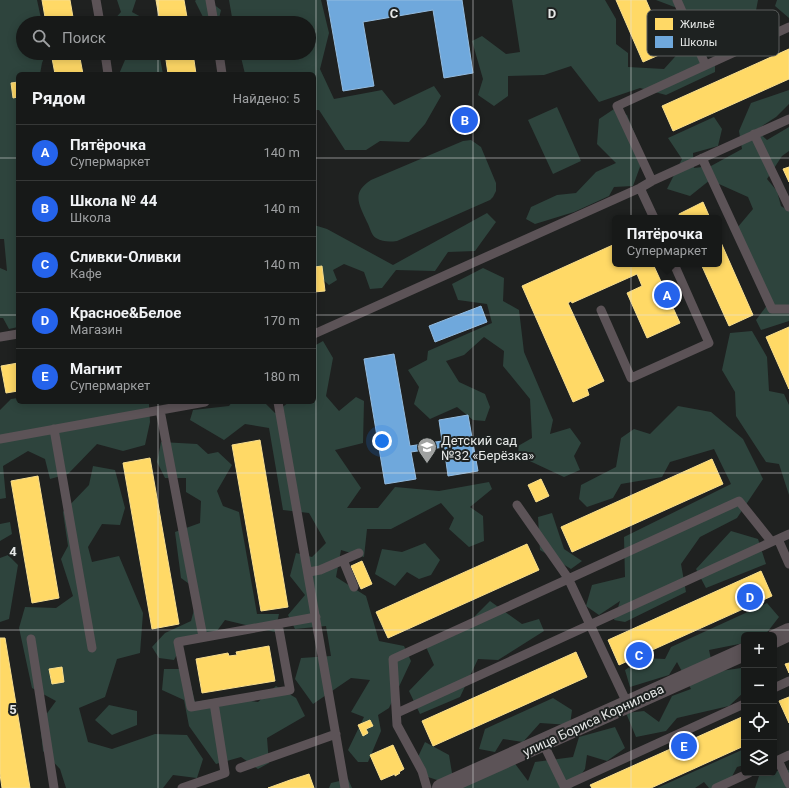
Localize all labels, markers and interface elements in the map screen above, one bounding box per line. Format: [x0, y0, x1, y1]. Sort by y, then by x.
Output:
text: C [390, 6, 399, 21]
text: D [548, 6, 556, 21]
legend [647, 10, 779, 56]
search box [16, 16, 316, 60]
text: Жильё [680, 18, 715, 31]
icon: search [30, 27, 52, 49]
text: Поиск [62, 29, 106, 47]
text: Школы [680, 36, 717, 49]
text: Рядом [32, 88, 86, 108]
text: Найдено: 5 [233, 91, 300, 106]
pin: B [452, 105, 478, 135]
text: Пятёрочка [70, 136, 146, 154]
text: A [41, 145, 49, 160]
text: 140 m [263, 145, 300, 160]
text: Супермаркет [70, 154, 150, 169]
text: Школа № 44 [70, 192, 157, 210]
text: B [41, 201, 49, 216]
text: 140 m [263, 201, 300, 216]
text: Школа [70, 210, 111, 225]
popup [612, 215, 722, 267]
text: Пятёрочка [627, 225, 703, 243]
text: Супермаркет [627, 243, 707, 258]
text: Сливки-Оливки [70, 248, 181, 266]
text: C [41, 257, 49, 272]
text: 140 m [263, 257, 300, 272]
text: Кафе [70, 266, 102, 281]
pin: A [654, 280, 680, 310]
text: Красное&Белое [70, 304, 181, 322]
text: D [41, 313, 49, 328]
text: 170 m [263, 313, 300, 328]
text: Магазин [70, 322, 123, 337]
text: Магнит [70, 360, 122, 378]
text: E [41, 369, 49, 384]
text: 180 m [263, 369, 300, 384]
text: Супермаркет [70, 378, 150, 393]
your location [372, 431, 392, 451]
place label: Детский сад №32 «Берёзка» [441, 433, 534, 463]
school or university icon: Детский сад №32 «Берёзка» [416, 436, 438, 464]
text: 4 [9, 544, 17, 559]
pin: D [737, 582, 763, 612]
map controls [741, 632, 777, 776]
button: + [741, 632, 777, 668]
pin: C [626, 640, 652, 670]
button: − [741, 668, 777, 704]
street label: улица Бориса Корнилова [520, 681, 666, 760]
text: 5 [9, 702, 17, 717]
button: locate [741, 704, 777, 740]
pin: E [671, 731, 697, 761]
button: layers [741, 740, 777, 776]

